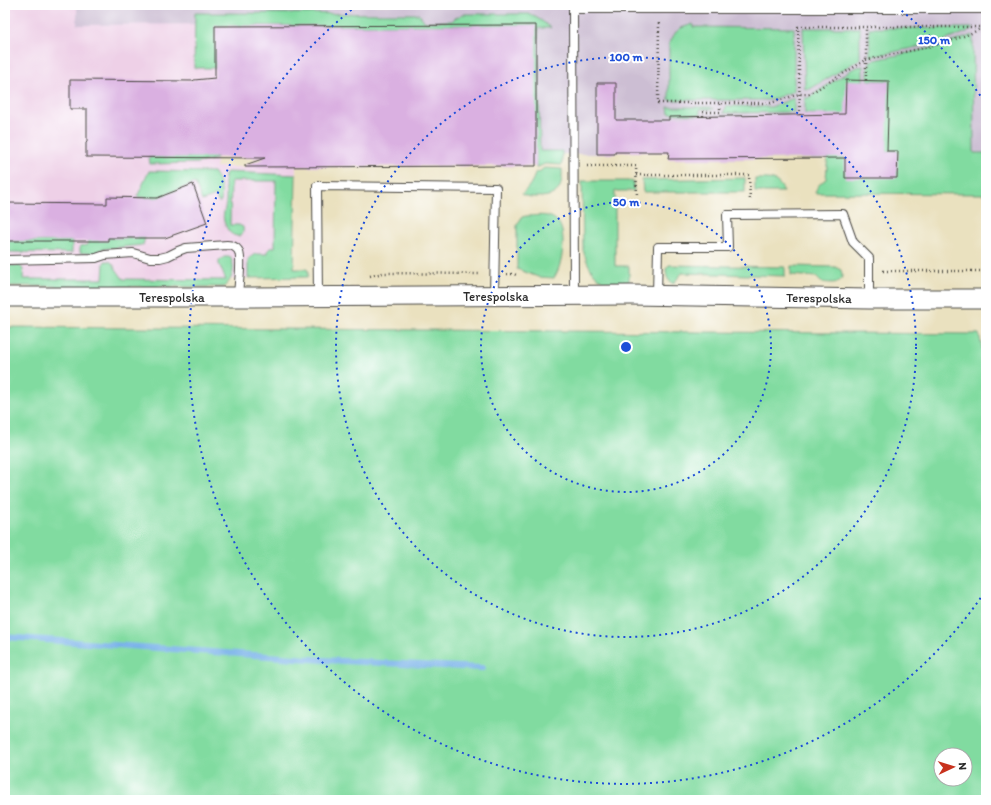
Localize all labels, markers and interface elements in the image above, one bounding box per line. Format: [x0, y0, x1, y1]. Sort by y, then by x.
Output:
text: 150 m [918, 33, 951, 47]
text: 100 m [609, 50, 643, 64]
text: 50 m [613, 195, 640, 209]
street label: Terespolska [463, 289, 529, 304]
street label: Terespolska [139, 290, 205, 305]
street label: Terespolska [786, 290, 852, 306]
centre of rings [619, 340, 633, 354]
north arrow [933, 747, 973, 787]
text: N [956, 762, 969, 771]

